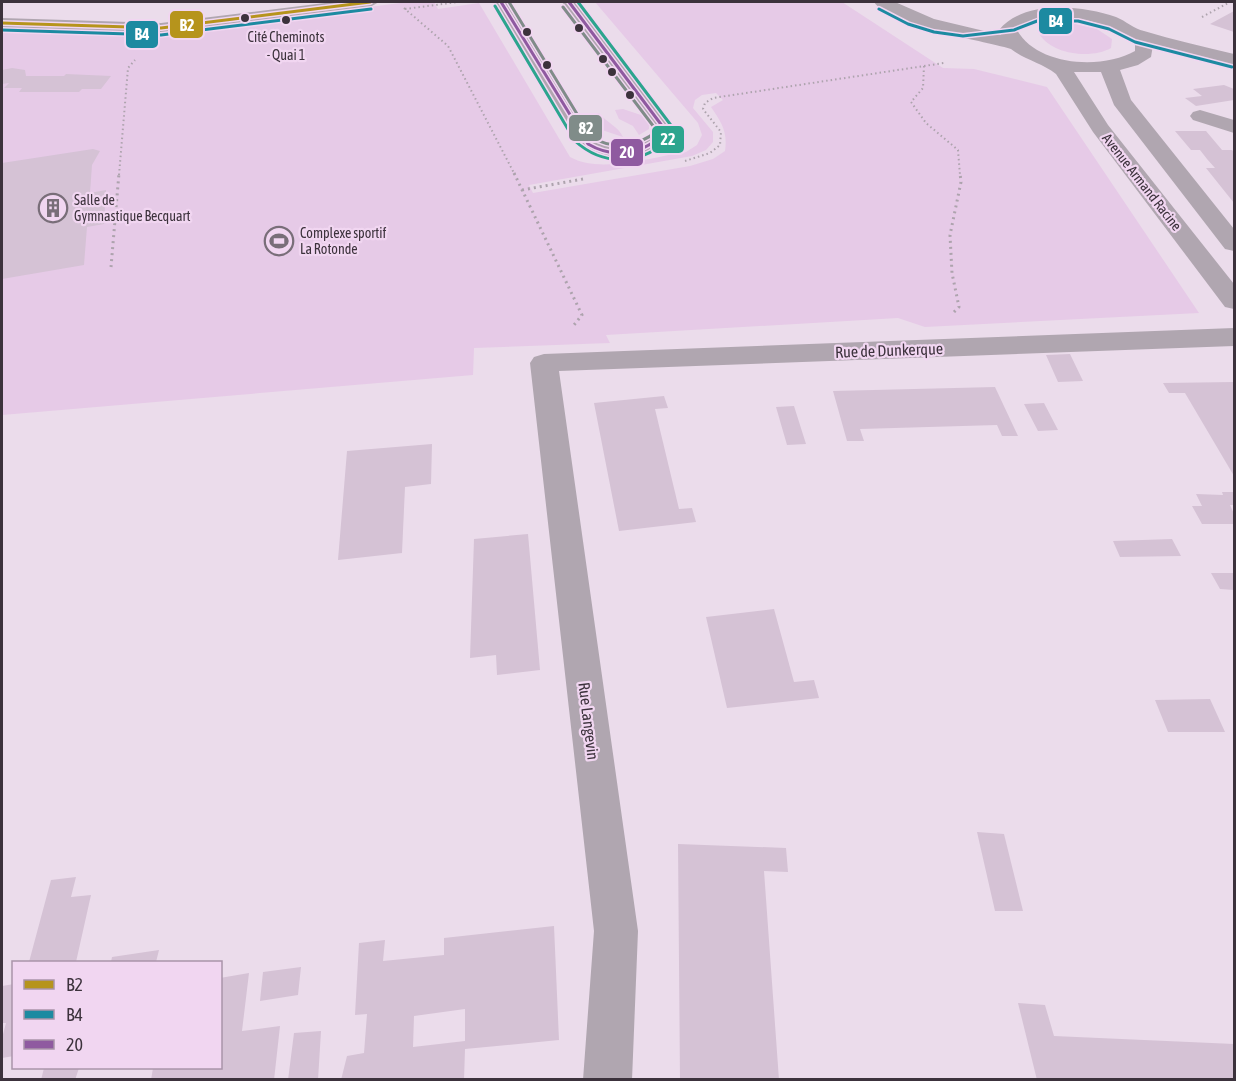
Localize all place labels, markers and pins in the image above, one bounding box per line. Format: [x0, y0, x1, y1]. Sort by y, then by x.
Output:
unlabelled marker [239, 12, 251, 24]
marker: Cité Cheminots - Quai 1 [280, 14, 292, 26]
unlabelled marker [573, 22, 585, 34]
unlabelled marker [521, 26, 533, 38]
place label: Cité Cheminots - Quai 1 [248, 29, 324, 63]
unlabelled marker [597, 53, 609, 65]
unlabelled marker [541, 59, 553, 71]
unlabelled marker [606, 66, 618, 78]
unlabelled marker [624, 89, 636, 101]
building icon: Salle de Gymnastique Becquart [37, 192, 69, 224]
place label: Salle de Gymnastique Becquart [74, 192, 190, 224]
sports icon: Complexe sportif La Rotonde [263, 225, 295, 257]
place label: Complexe sportif La Rotonde [300, 225, 387, 257]

